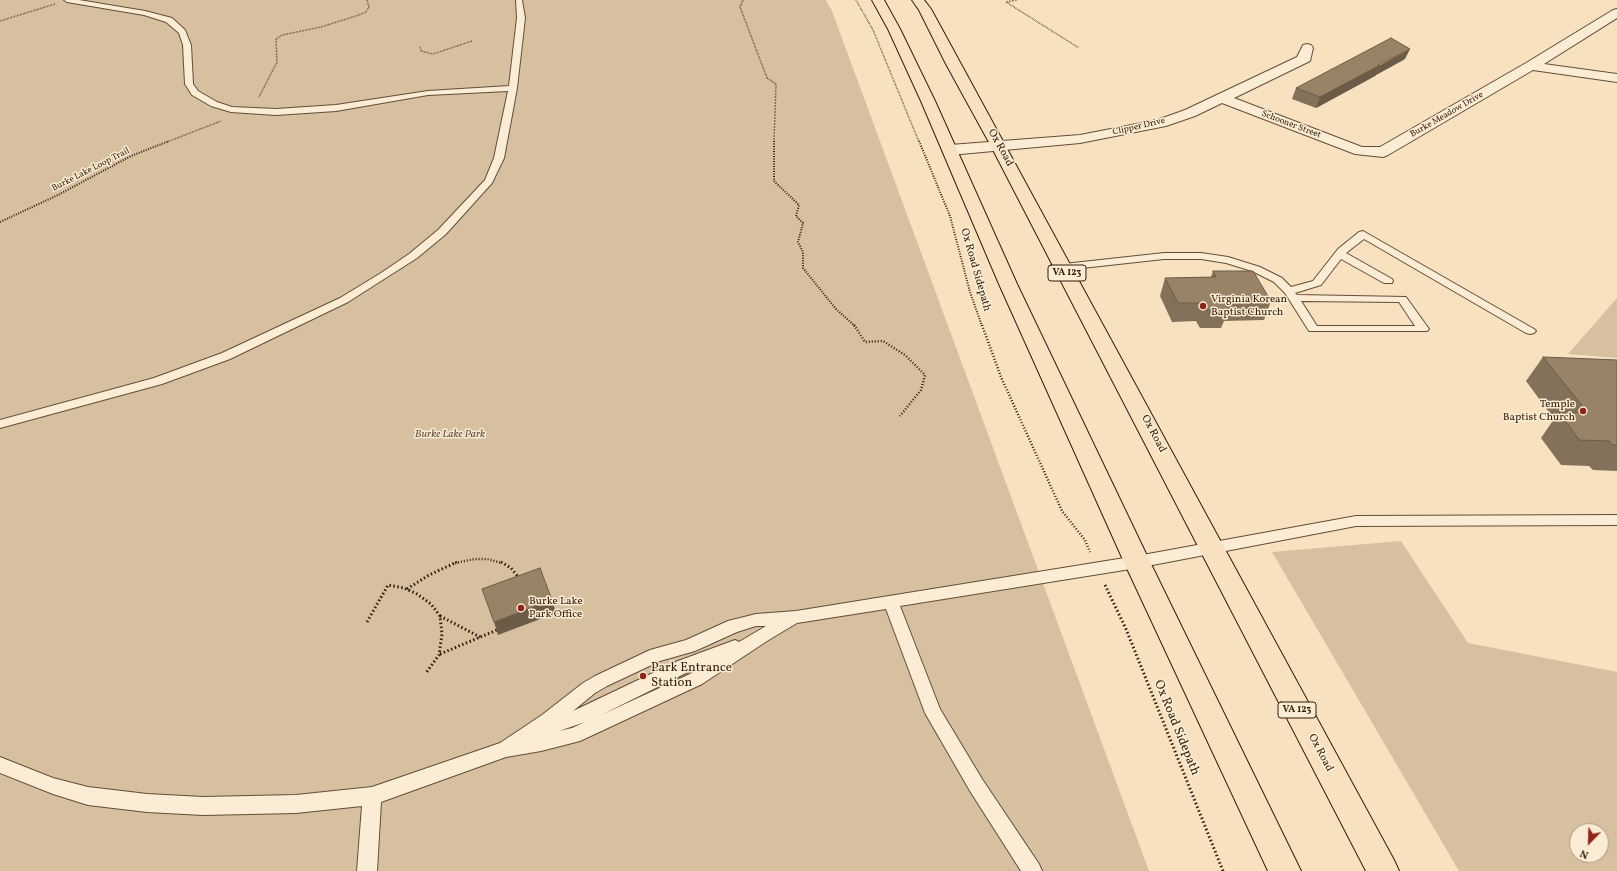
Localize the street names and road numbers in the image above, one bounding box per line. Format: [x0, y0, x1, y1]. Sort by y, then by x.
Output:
street label: Burke Meadow Drive [1408, 90, 1486, 140]
street label: Schooner Street [1260, 109, 1322, 141]
street label: Clipper Drive [1112, 116, 1166, 138]
street label: Ox Road [984, 127, 1016, 169]
street label: Burke Lake Loop Trail [50, 146, 132, 194]
street label: Ox Road Sidepath [957, 227, 993, 313]
road number: VA 123 [1048, 265, 1086, 281]
street label: Ox Road [1138, 413, 1168, 455]
street label: Ox Road Sidepath [1150, 678, 1202, 778]
road number: VA 123 [1278, 702, 1316, 718]
street label: Ox Road [1305, 732, 1335, 774]

